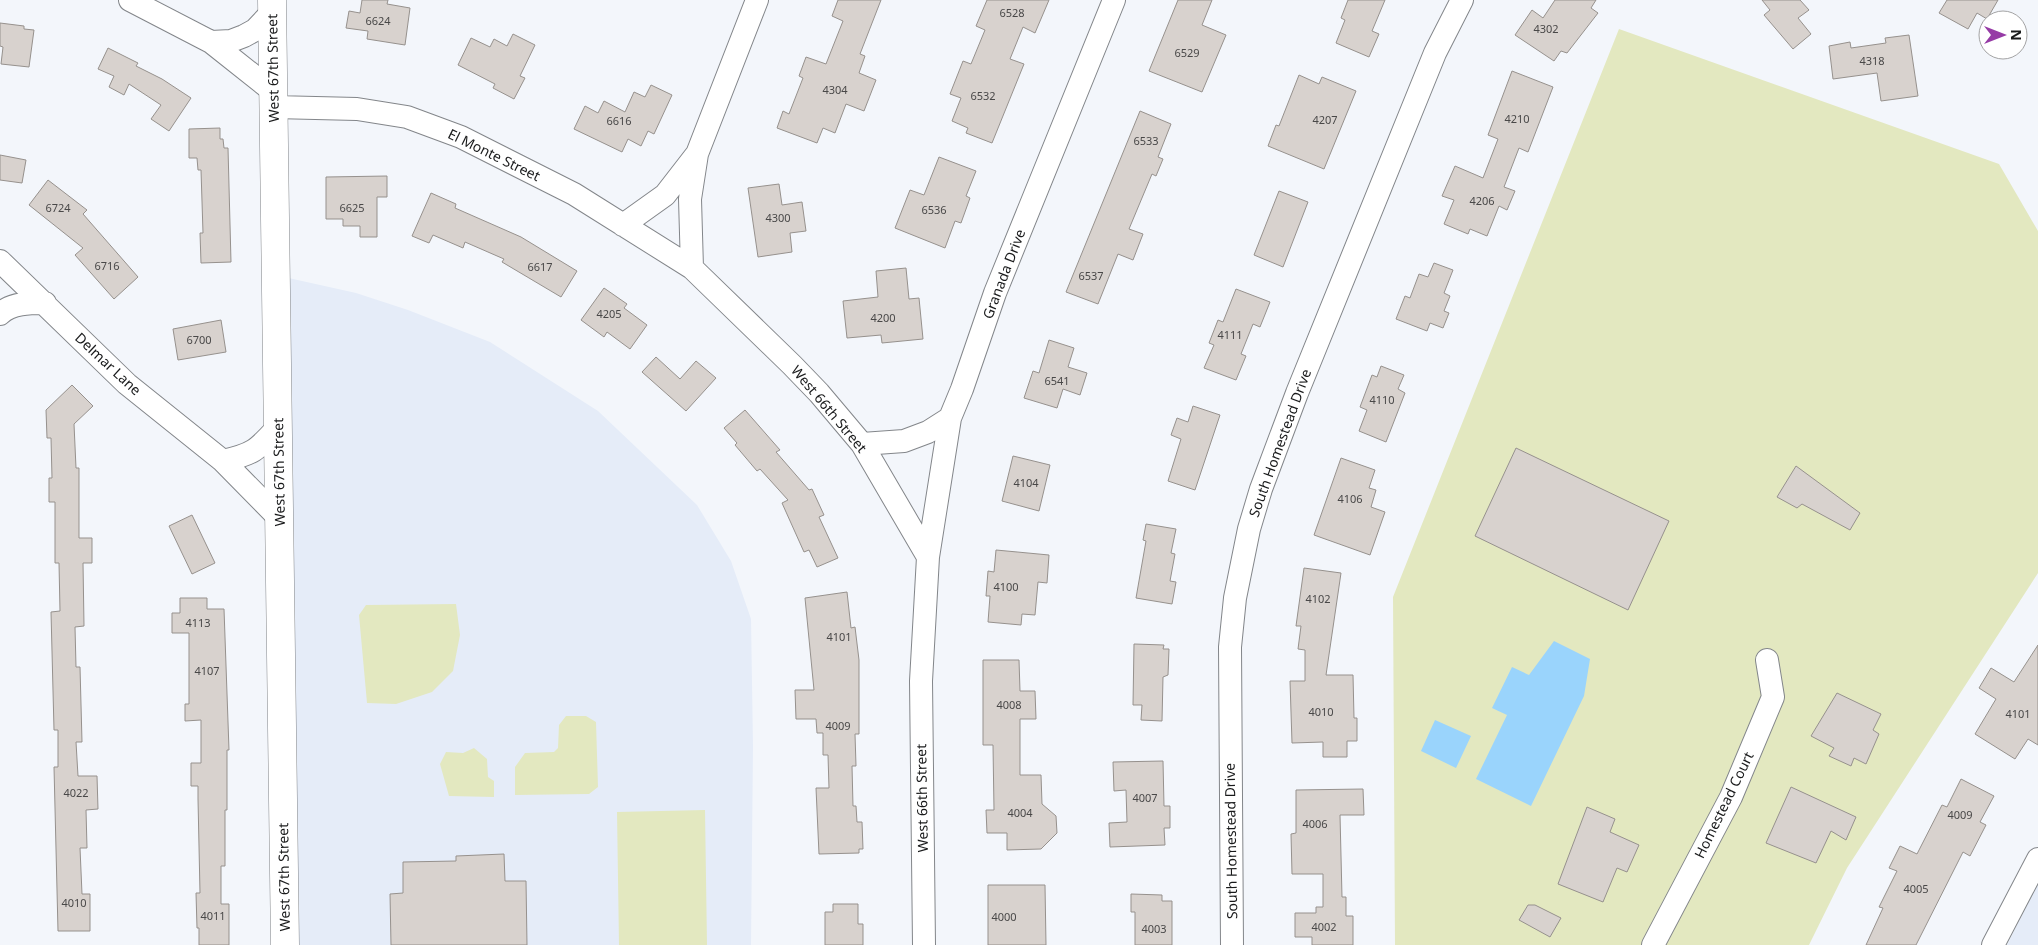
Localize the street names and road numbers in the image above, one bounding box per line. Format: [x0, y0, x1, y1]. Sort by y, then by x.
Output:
street label: West 67th Street [262, 14, 283, 122]
street label: El Monte Street [445, 124, 544, 185]
street label: Granada Drive [978, 226, 1029, 321]
street label: Delmar Lane [71, 328, 146, 399]
street label: West 66th Street [787, 361, 872, 456]
street label: South Homestead Drive [1244, 366, 1315, 520]
street label: West 67th Street [268, 418, 289, 526]
street label: West 66th Street [911, 744, 932, 852]
street label: Homestead Court [1689, 748, 1758, 861]
street label: South Homestead Drive [1220, 763, 1241, 919]
street label: West 67th Street [273, 823, 294, 931]

